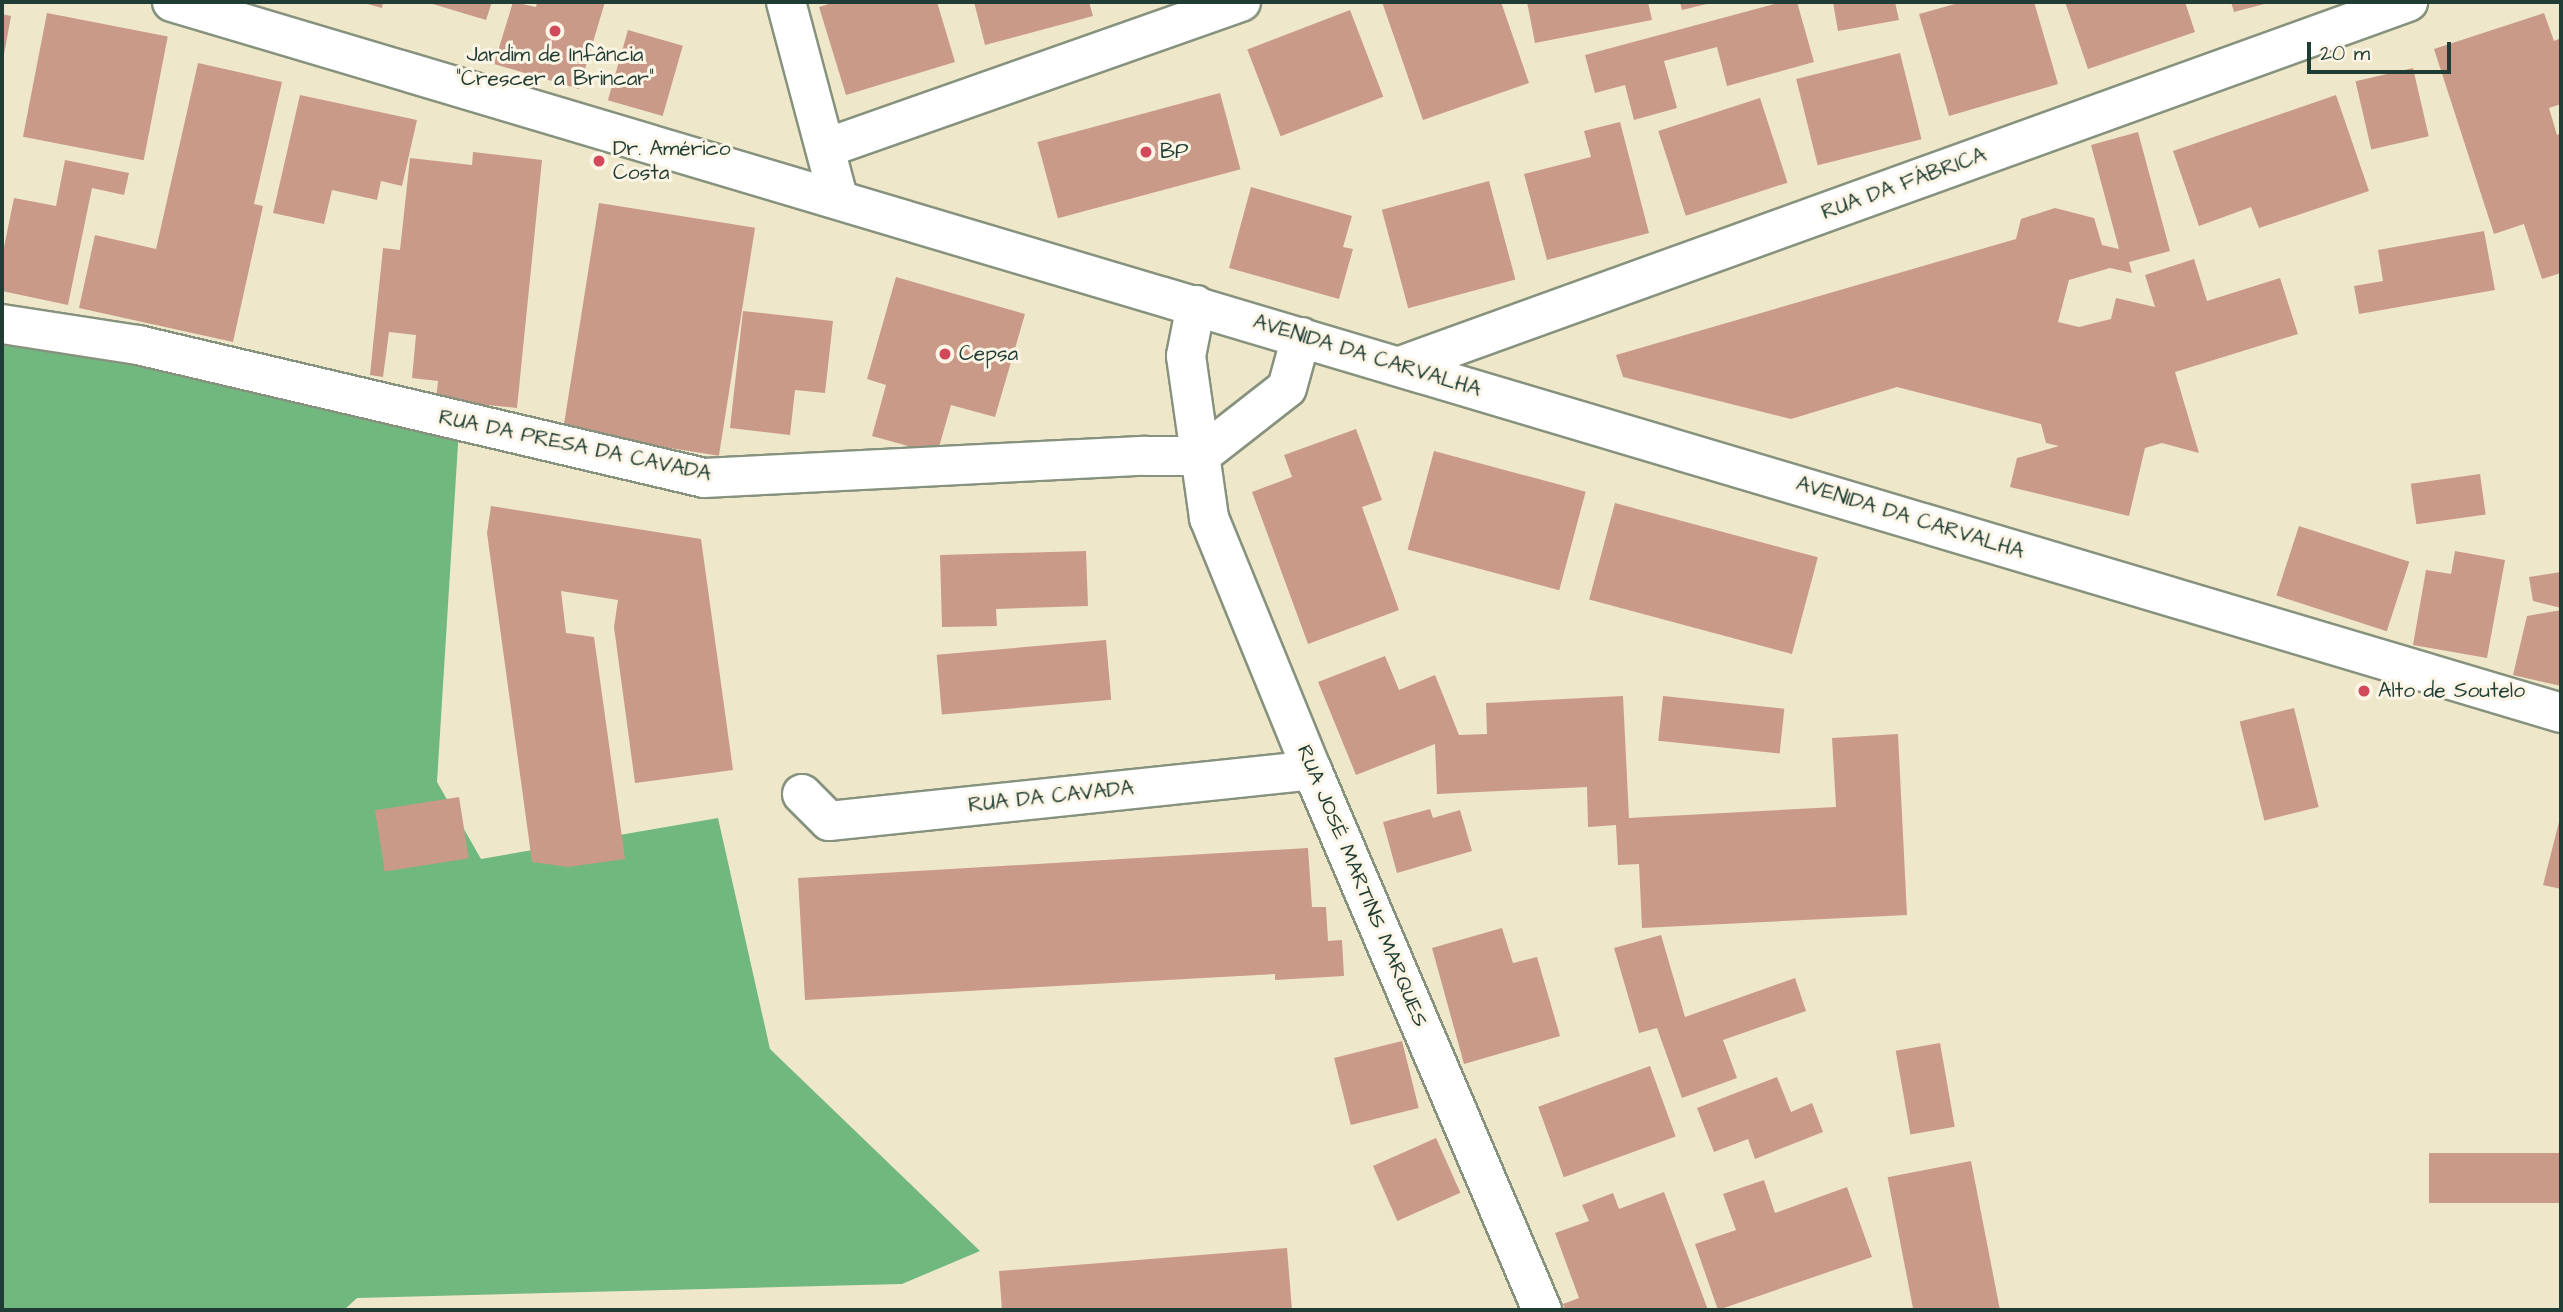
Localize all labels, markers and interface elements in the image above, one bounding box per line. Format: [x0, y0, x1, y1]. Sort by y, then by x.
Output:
marker: Jardim de Infância "Crescer a Brincar" [547, 23, 563, 39]
scale bar [2311, 28, 2454, 72]
text: 20 m [2320, 39, 2370, 68]
place label: Jardim de Infância "Crescer a Brincar" [456, 42, 654, 92]
place label: Dr. Américo Costa [613, 136, 731, 186]
place label: BP [1160, 139, 1188, 165]
street label: RUA DA FÁBRICA [1818, 142, 1990, 226]
marker: BP [1138, 144, 1154, 160]
marker: Dr. Américo Costa [591, 153, 607, 169]
street label: AVENIDA DA CARVALHA [1250, 309, 1484, 403]
place label: Cepsa [959, 341, 1018, 367]
marker: Cepsa [937, 346, 953, 362]
street label: RUA DA PRESA DA CAVADA [437, 405, 713, 487]
street label: AVENIDA DA CARVALHA [1793, 471, 2027, 565]
place label: Alto de Soutelo [2378, 678, 2525, 704]
marker: Alto de Soutelo [2356, 683, 2372, 699]
street label: RUA JOSÉ MARTINS MARQUES [1291, 741, 1433, 1031]
street label: RUA DA CAVADA [967, 776, 1135, 818]

